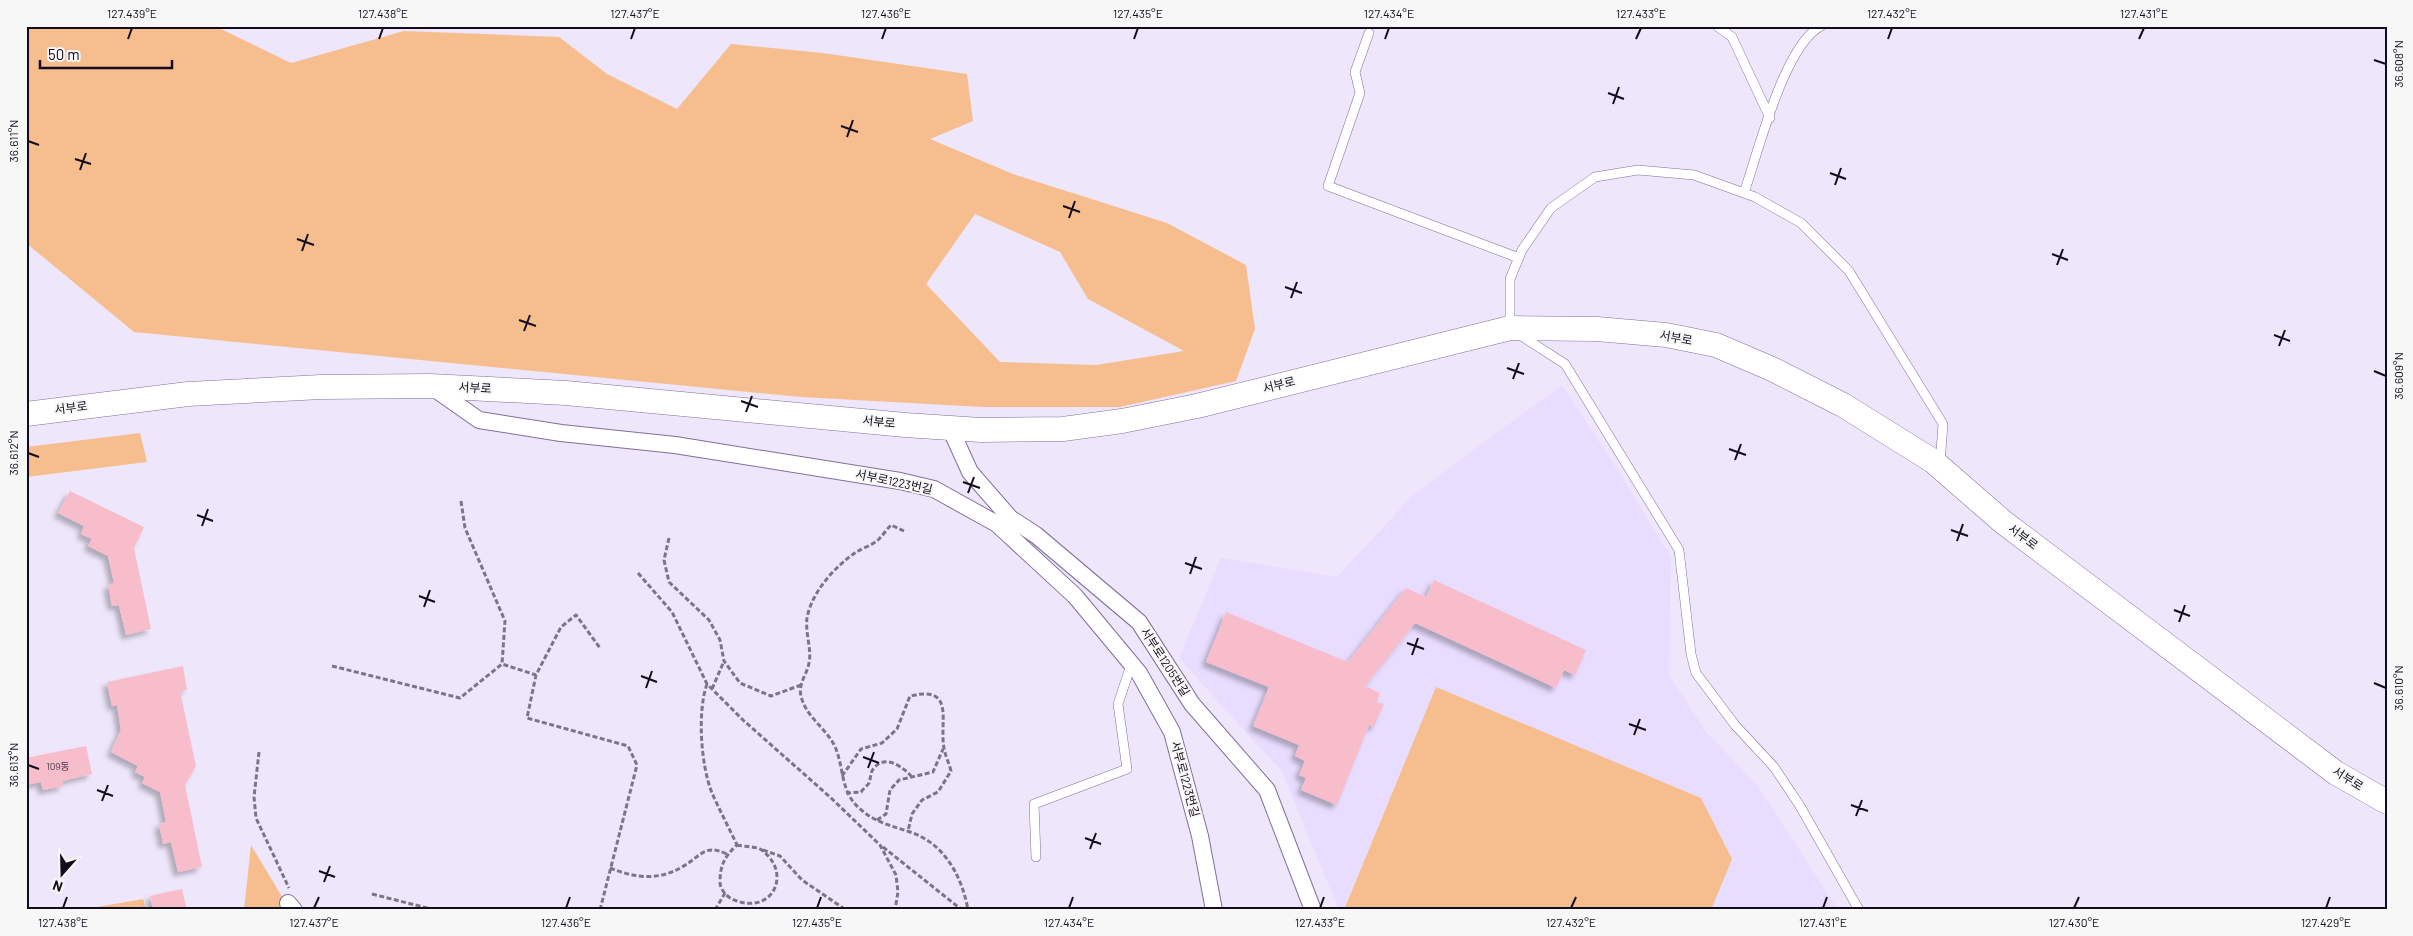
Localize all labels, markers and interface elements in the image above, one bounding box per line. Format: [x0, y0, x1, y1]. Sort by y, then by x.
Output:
text: 127.439°E [107, 6, 157, 20]
text: 127.438°E [358, 6, 408, 20]
text: 127.437°E [610, 6, 660, 20]
text: 127.436°E [861, 6, 911, 20]
text: 127.435°E [1113, 6, 1163, 20]
text: 127.434°E [1364, 6, 1414, 20]
text: 127.433°E [1616, 6, 1666, 20]
text: 127.432°E [1867, 6, 1917, 20]
text: 127.431°E [2120, 6, 2168, 20]
scale bar [40, 38, 172, 70]
text: 36.608°N [2391, 40, 2405, 88]
text: 50 m [48, 45, 80, 63]
text: 36.611°N [6, 120, 20, 162]
street label: 서부로 [1659, 327, 1694, 347]
text: 36.609°N [2391, 352, 2405, 400]
street label: 서부로 [1261, 373, 1297, 395]
street label: 서부로 [458, 379, 492, 395]
street label: 서부로 [54, 398, 88, 416]
street label: 서부로 [862, 412, 896, 430]
text: 36.612°N [6, 431, 20, 475]
street label: 서부로1223번길 [854, 466, 934, 496]
street label: 서부로 [2006, 521, 2041, 552]
street label: 서부로1205번길 [1139, 625, 1193, 698]
text: 36.610°N [2391, 665, 2405, 711]
street label: 서부로1223번길 [1169, 739, 1203, 818]
text: 36.613°N [6, 743, 20, 787]
house number: 109동 [46, 760, 70, 772]
street label: 서부로 [2331, 763, 2366, 793]
north arrow [38, 848, 88, 898]
text: N [50, 877, 65, 896]
text: 127.438°E [38, 915, 88, 929]
text: 127.437°E [289, 915, 339, 929]
text: 127.436°E [541, 915, 591, 929]
text: 127.435°E [792, 915, 842, 929]
text: 127.434°E [1044, 915, 1094, 929]
text: 127.433°E [1295, 915, 1345, 929]
text: 127.432°E [1546, 915, 1596, 929]
text: 127.431°E [1799, 915, 1847, 929]
text: 127.430°E [2049, 915, 2099, 929]
text: 127.429°E [2301, 915, 2351, 929]

